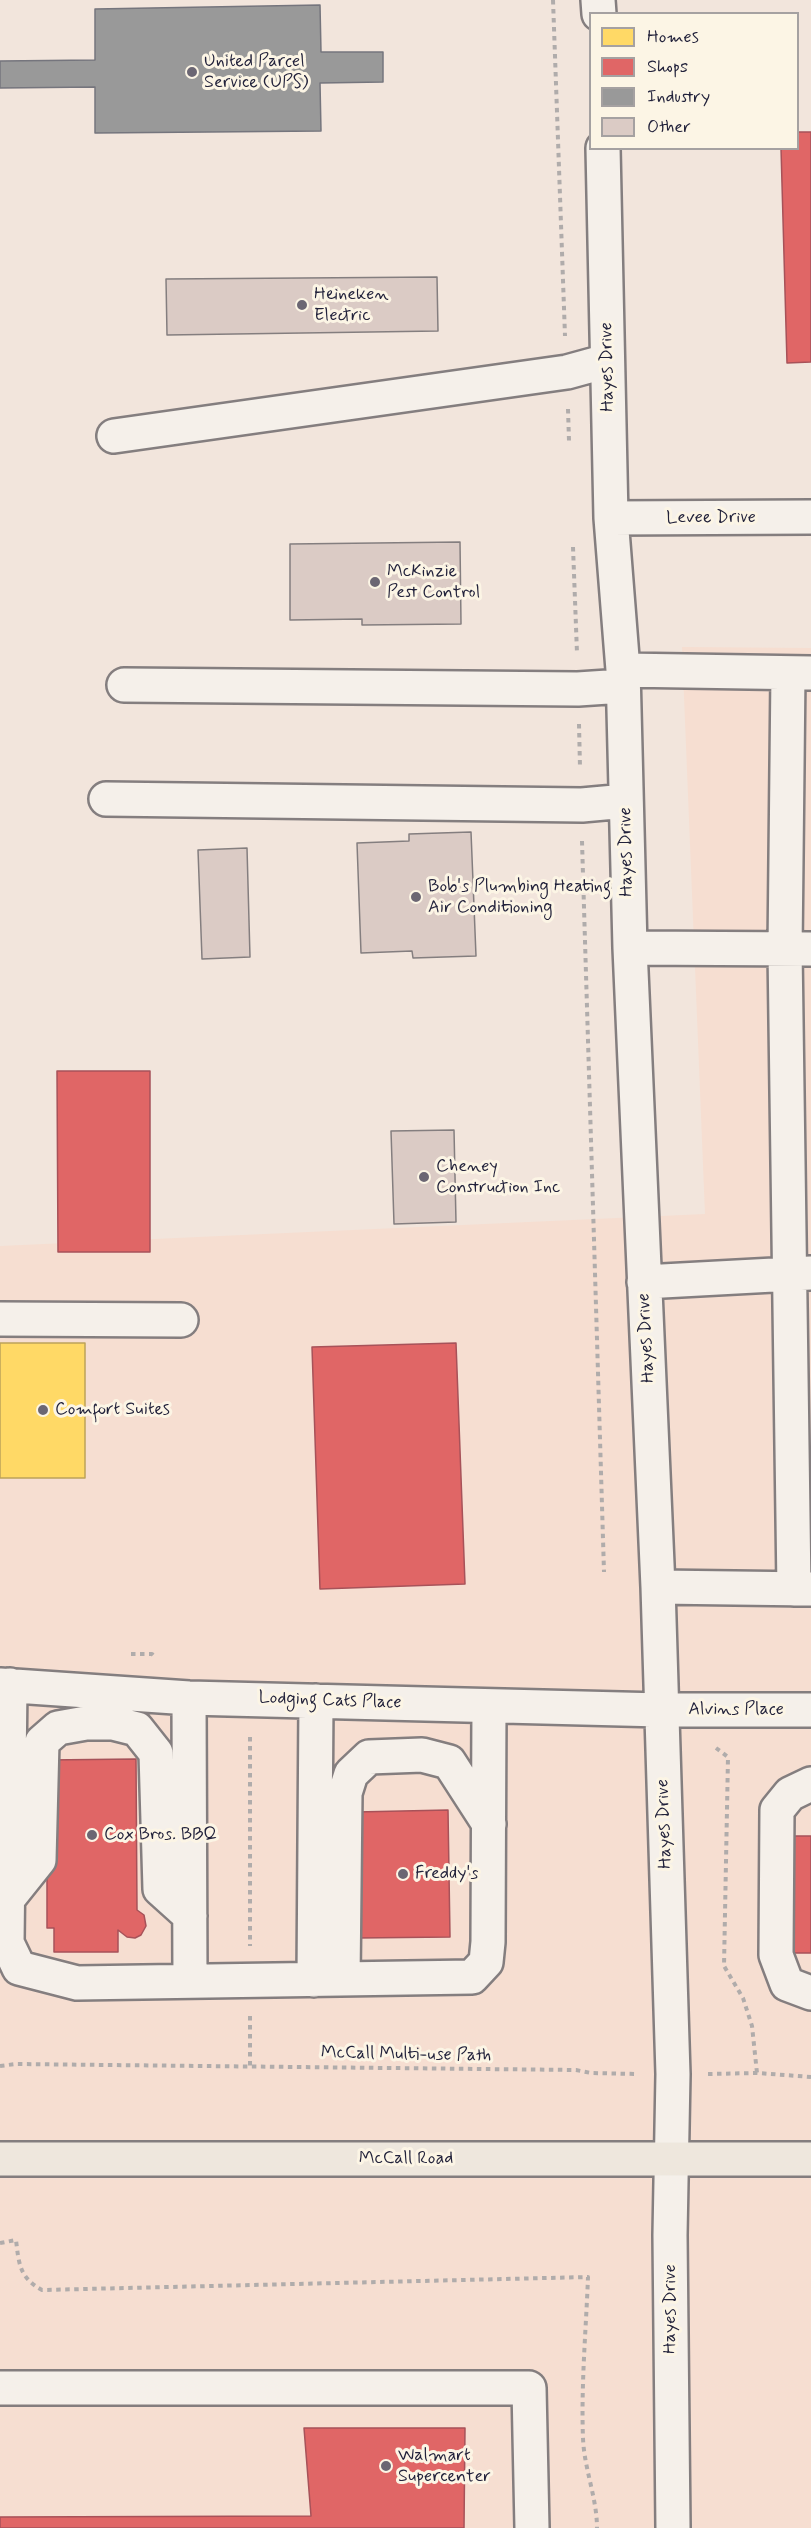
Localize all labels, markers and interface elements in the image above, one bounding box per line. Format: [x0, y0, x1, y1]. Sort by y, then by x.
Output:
legend [589, 12, 799, 150]
text: Homes [647, 25, 699, 49]
place label: United Parcel Service (UPS) [204, 51, 308, 94]
text: Shops [647, 55, 688, 79]
marker: United Parcel Service (UPS) [185, 65, 199, 79]
text: Industry [647, 85, 710, 109]
text: Other [647, 115, 691, 139]
place label: Heineken Electric [314, 284, 389, 326]
marker: Heineken Electric [295, 298, 309, 312]
street label: Hayes Drive [596, 322, 620, 412]
street label: Levee Drive [666, 507, 756, 529]
place label: McKinzie Pest Control [387, 561, 480, 604]
marker: McKinzie Pest Control [368, 575, 382, 589]
street label: Hayes Drive [615, 807, 639, 897]
place label: Bob's Plumbing Heating Air Conditioning [428, 876, 611, 918]
marker: Bob's Plumbing Heating Air Conditioning [409, 890, 423, 904]
place label: Cheney Construction Inc [436, 1156, 560, 1198]
marker: Cheney Construction Inc [417, 1170, 431, 1184]
street label: Hayes Drive [634, 1293, 660, 1383]
place label: Comfort Suites [55, 1399, 170, 1421]
marker: Comfort Suites [36, 1403, 50, 1417]
street label: Lodging Cats Place [258, 1688, 402, 1714]
street label: Alvins Place [688, 1699, 784, 1721]
street label: Hayes Drive [653, 1779, 677, 1869]
place label: Cox Bros. BBQ [104, 1824, 218, 1846]
marker: Cox Bros. BBQ [85, 1828, 99, 1842]
place label: Freddy's [415, 1863, 478, 1885]
marker: Freddy's [396, 1867, 410, 1881]
street label: McCall Multi-use Path [321, 2043, 491, 2067]
street label: McCall Road [359, 2148, 453, 2170]
street label: Hayes Drive [660, 2264, 682, 2354]
place label: Walmart Supercenter [398, 2445, 491, 2488]
marker: Walmart Supercenter [379, 2459, 393, 2473]

